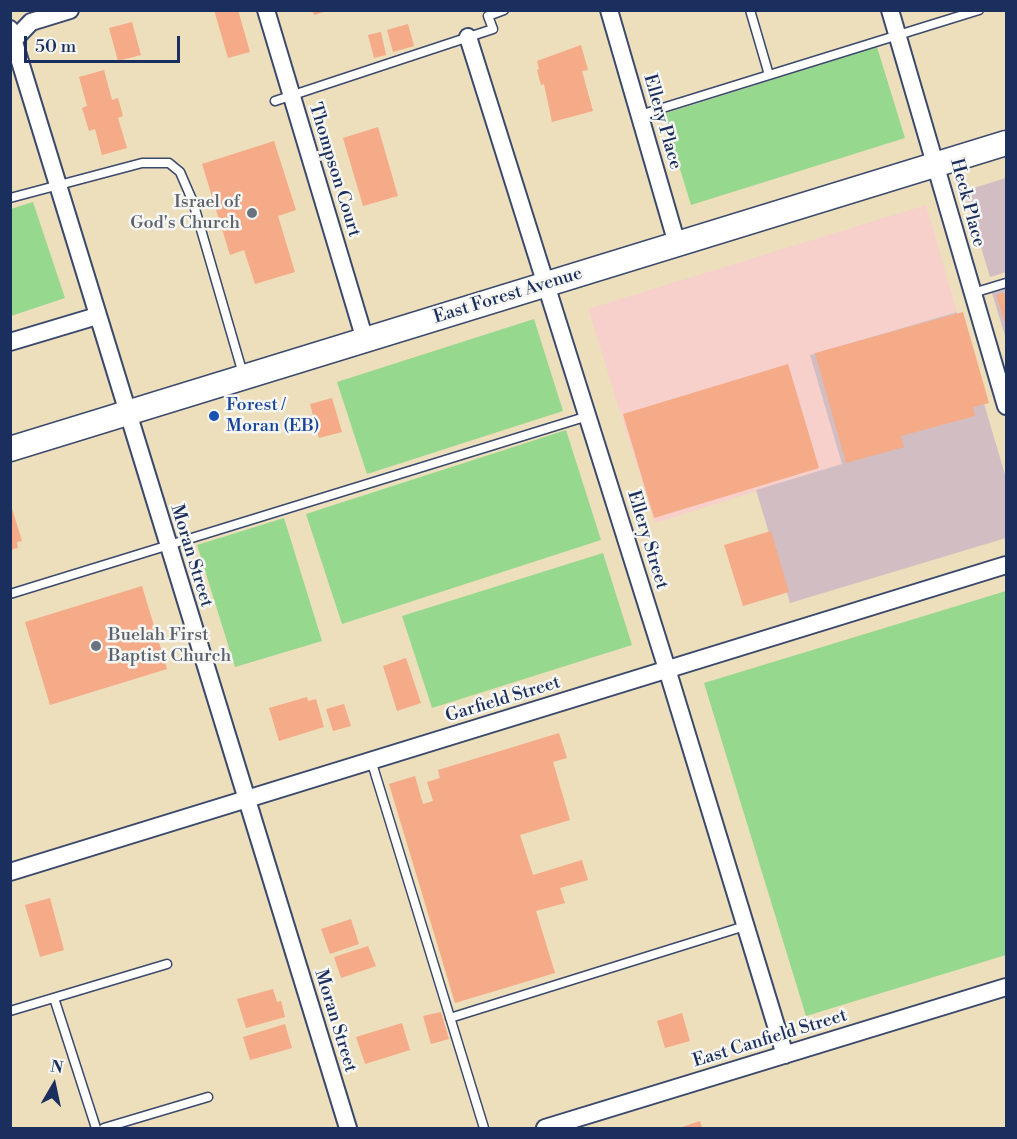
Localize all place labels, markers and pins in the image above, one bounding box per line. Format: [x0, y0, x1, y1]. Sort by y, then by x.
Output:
place label: Israel of God's Church [130, 192, 240, 234]
marker: Israel of God's Church [245, 206, 259, 220]
place label: Forest / Moran (EB) [226, 395, 319, 438]
marker: Forest / Moran (EB) [207, 409, 221, 423]
place label: Buelah First Baptist Church [108, 625, 231, 668]
marker: Buelah First Baptist Church [89, 639, 103, 653]

